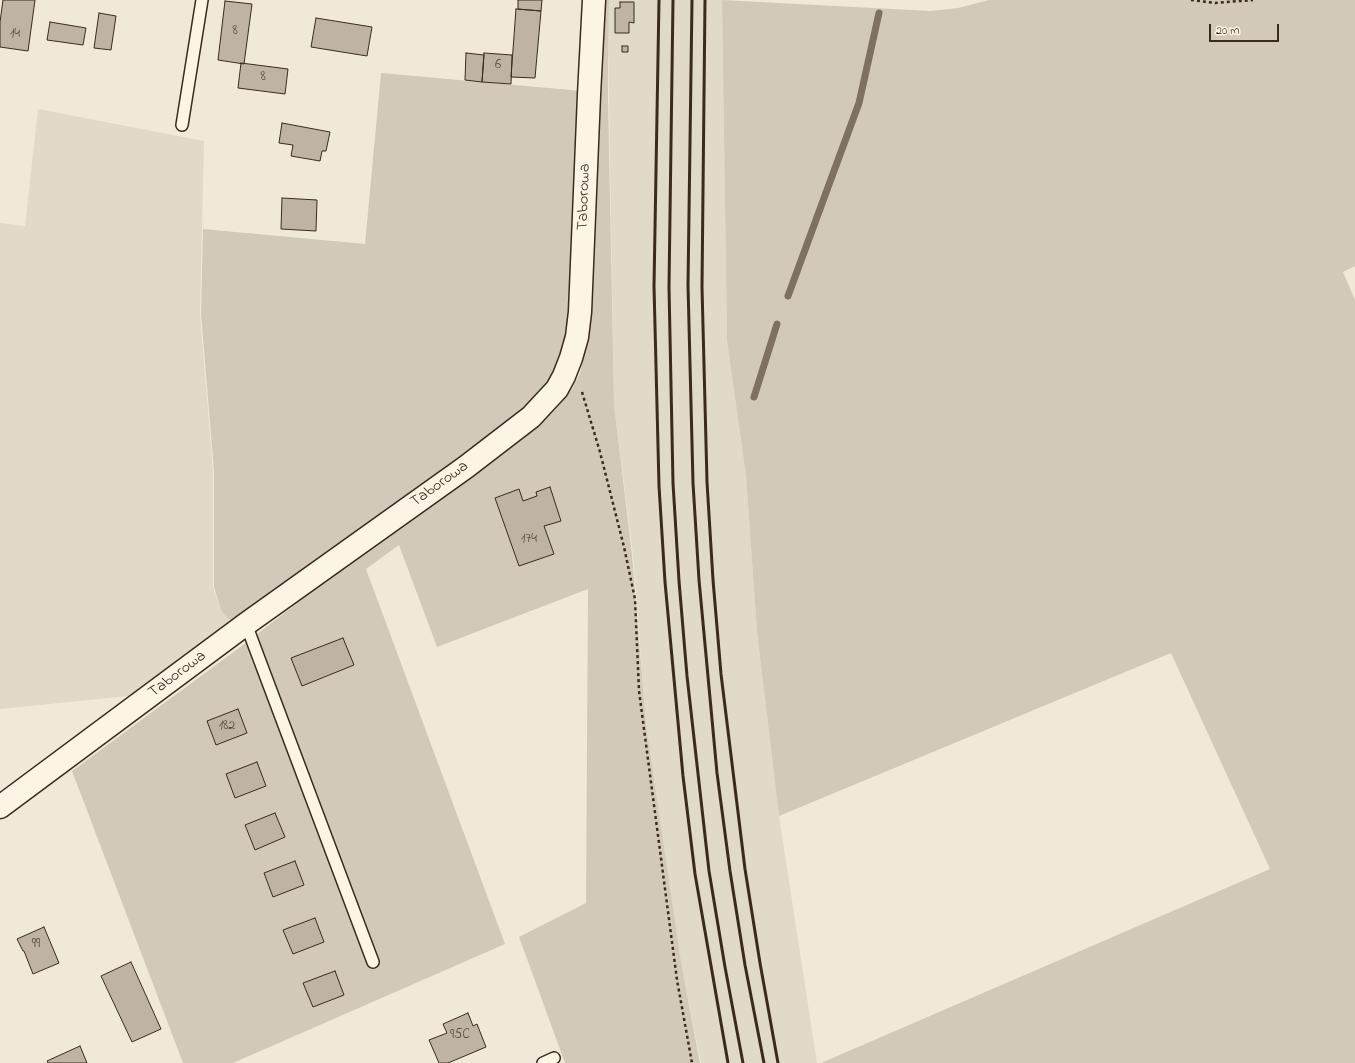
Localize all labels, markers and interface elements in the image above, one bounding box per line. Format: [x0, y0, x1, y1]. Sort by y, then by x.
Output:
scale bar [1211, 16, 1281, 42]
text: 20 m [1216, 22, 1239, 40]
house number: 8 [232, 24, 238, 40]
house number: 14 [10, 27, 20, 43]
house number: 6 [495, 58, 501, 74]
house number: 8 [260, 70, 266, 86]
street label: Taborowa [574, 163, 596, 231]
street label: Taborowa [407, 458, 473, 512]
house number: 174 [521, 532, 537, 548]
street label: Taborowa [145, 647, 211, 703]
house number: 182 [219, 719, 235, 735]
house number: 99 [32, 937, 40, 953]
house number: 95C [450, 1028, 470, 1044]

